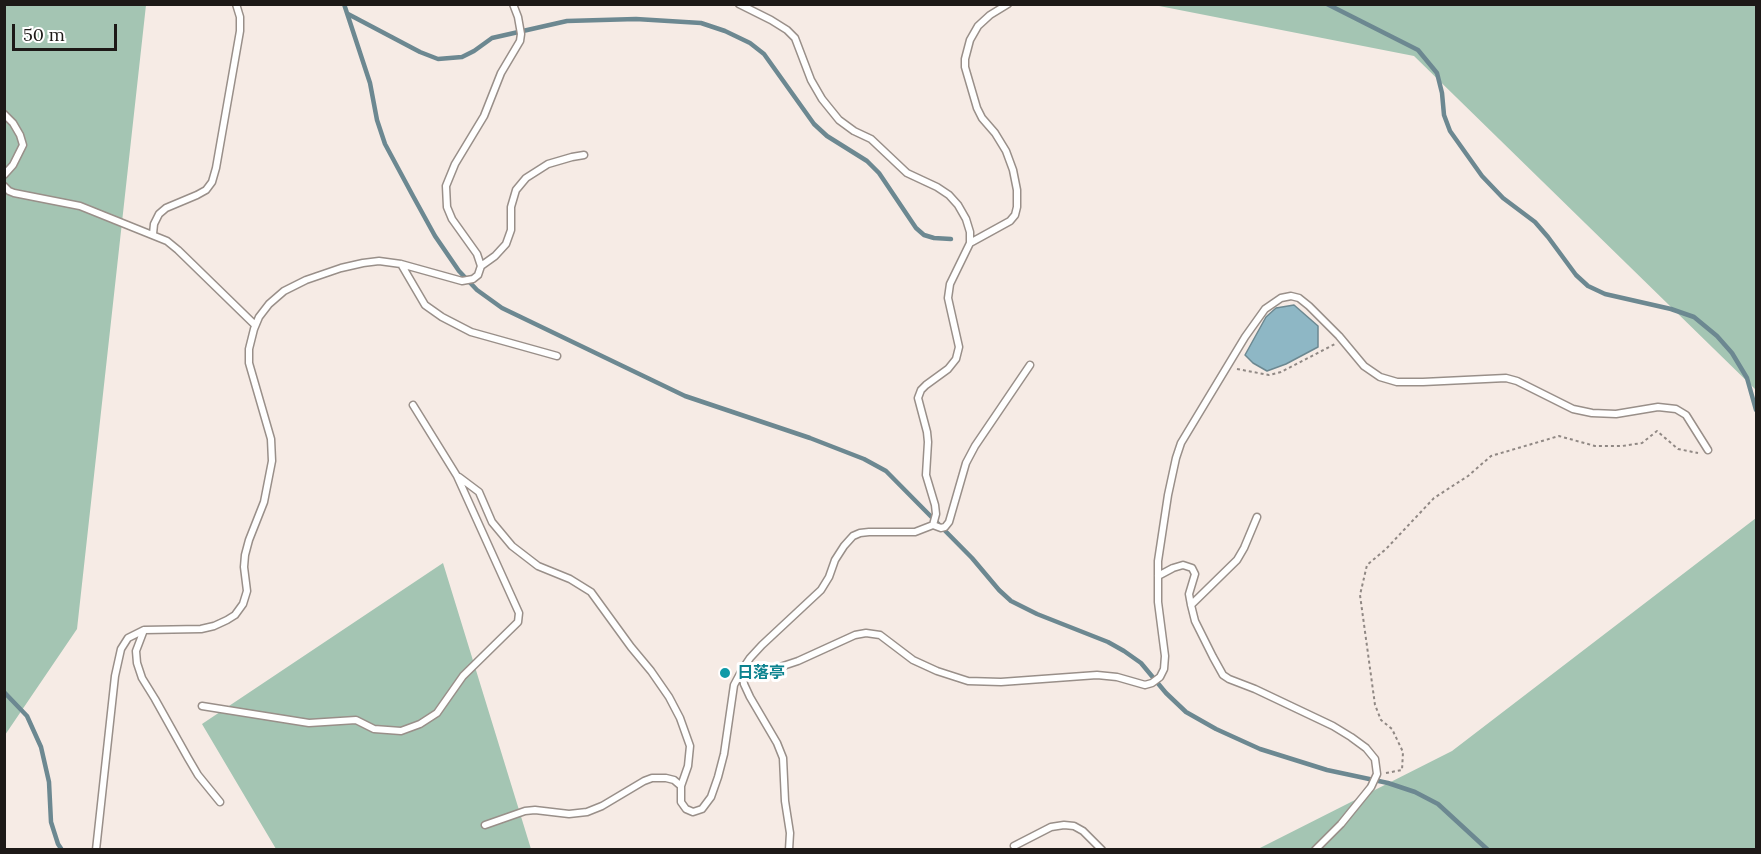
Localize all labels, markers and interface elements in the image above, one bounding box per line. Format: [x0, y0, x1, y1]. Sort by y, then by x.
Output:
scale bar [15, 12, 120, 50]
text: 50 m [23, 23, 65, 46]
place label: 日落亭 [737, 663, 785, 683]
marker: 日落亭 [718, 666, 732, 680]

